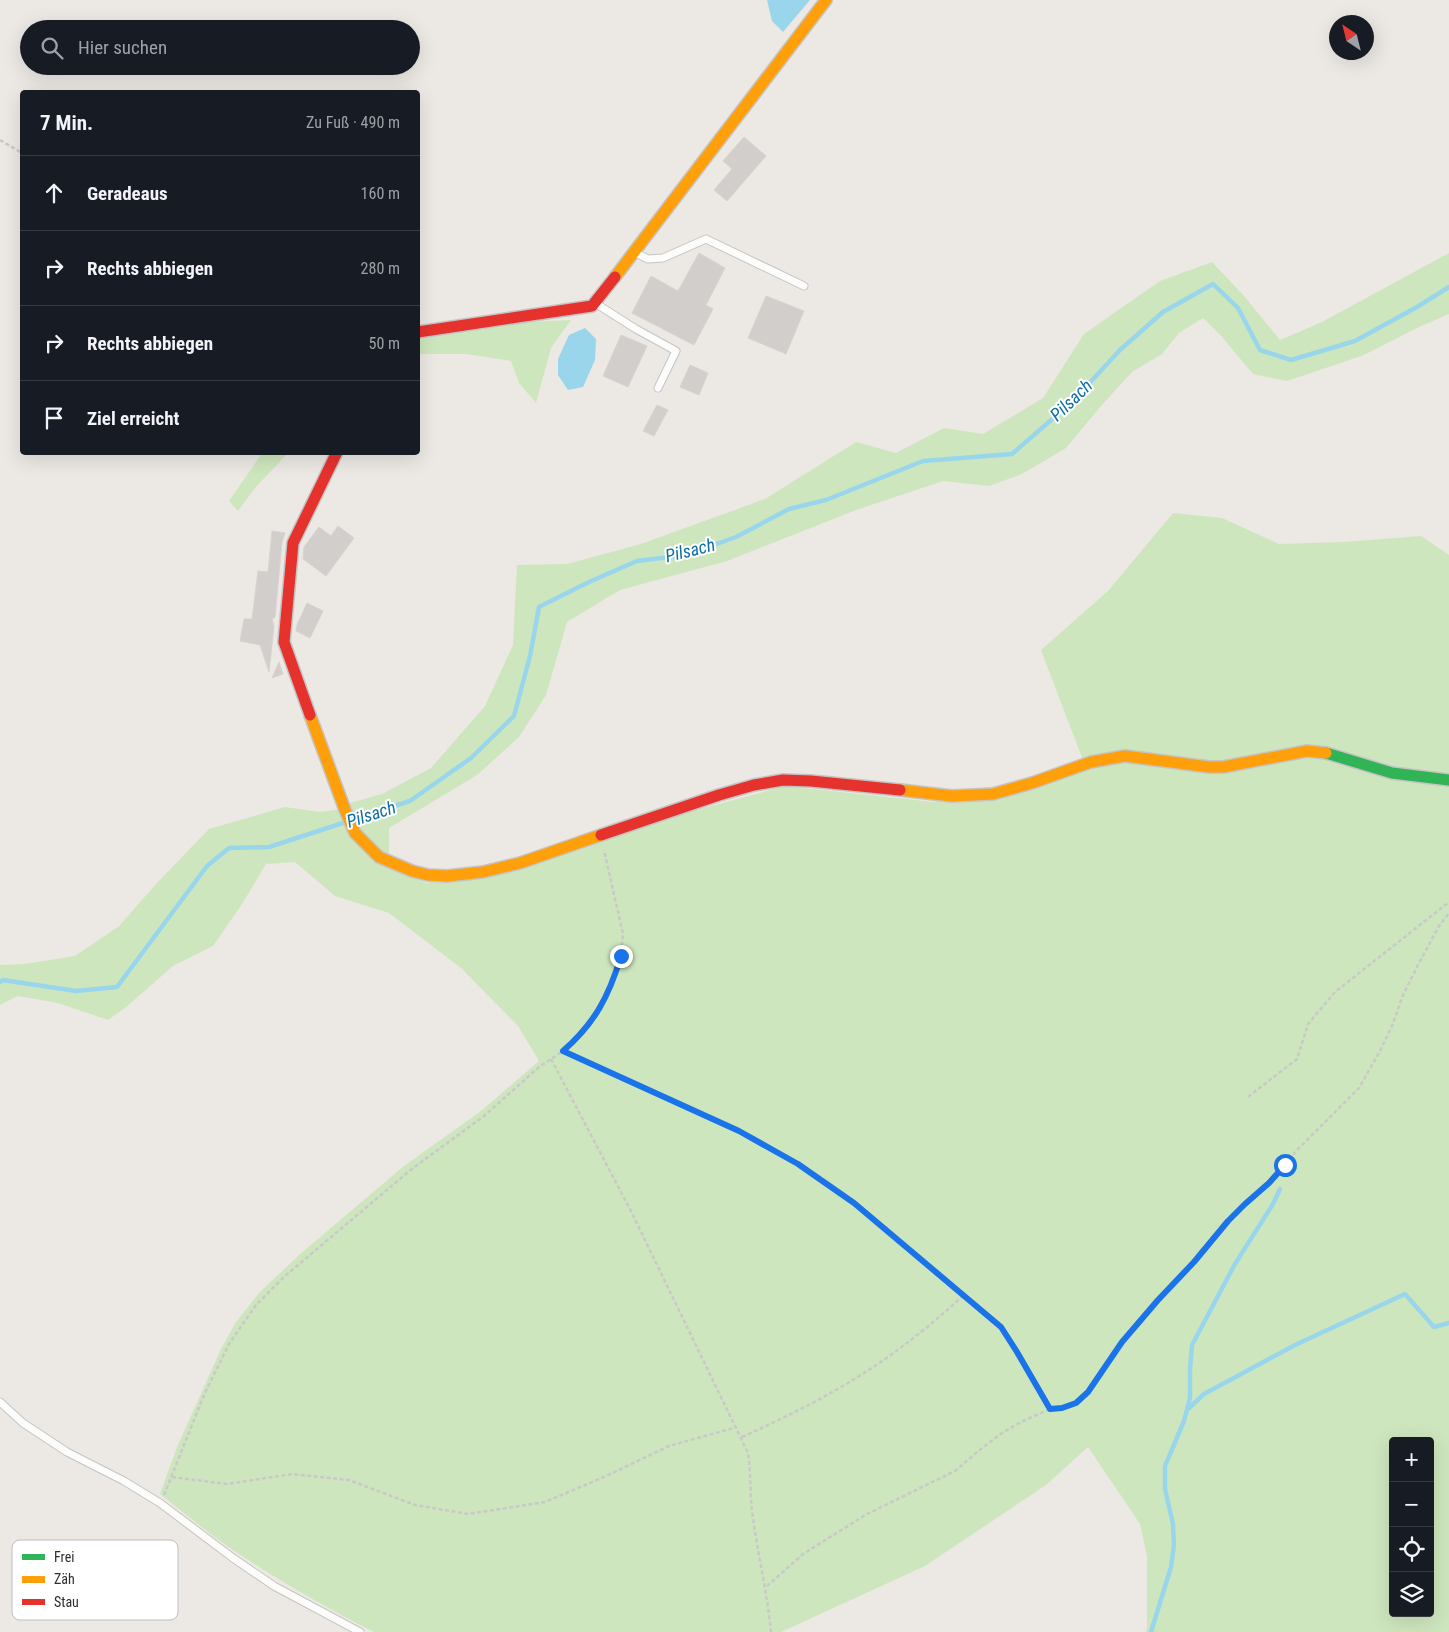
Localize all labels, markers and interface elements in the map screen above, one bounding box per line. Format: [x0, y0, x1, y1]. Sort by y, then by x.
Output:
north arrow [1329, 15, 1374, 60]
search box [20, 20, 420, 75]
icon: search [38, 34, 66, 62]
text: Hier suchen [78, 36, 167, 59]
text: 7 Min. [40, 111, 93, 135]
text: Zu Fuß · 490 m [306, 113, 400, 132]
icon: ahead [40, 179, 68, 207]
text: Geradeaus [87, 182, 168, 205]
text: 160 m [361, 184, 400, 203]
icon: right [40, 254, 68, 282]
text: Rechts abbiegen [87, 257, 213, 280]
text: 280 m [361, 259, 400, 278]
icon: right [40, 329, 68, 357]
text: Rechts abbiegen [87, 332, 213, 355]
text: 50 m [368, 334, 400, 353]
water label: Pilsach [1046, 375, 1096, 425]
icon: arrive [40, 404, 68, 432]
text: Ziel erreicht [87, 407, 179, 430]
water label: Pilsach [663, 534, 717, 566]
water label: Pilsach [344, 796, 398, 832]
route end [610, 945, 633, 968]
route start [1274, 1154, 1297, 1177]
map controls [1389, 1437, 1434, 1617]
button: + [1389, 1437, 1434, 1482]
button: − [1389, 1482, 1434, 1527]
button: locate [1389, 1527, 1434, 1572]
legend [12, 1540, 178, 1620]
text: Frei [54, 1549, 74, 1565]
text: Zäh [54, 1571, 75, 1587]
button: layers [1389, 1572, 1434, 1617]
text: Stau [54, 1594, 79, 1610]

